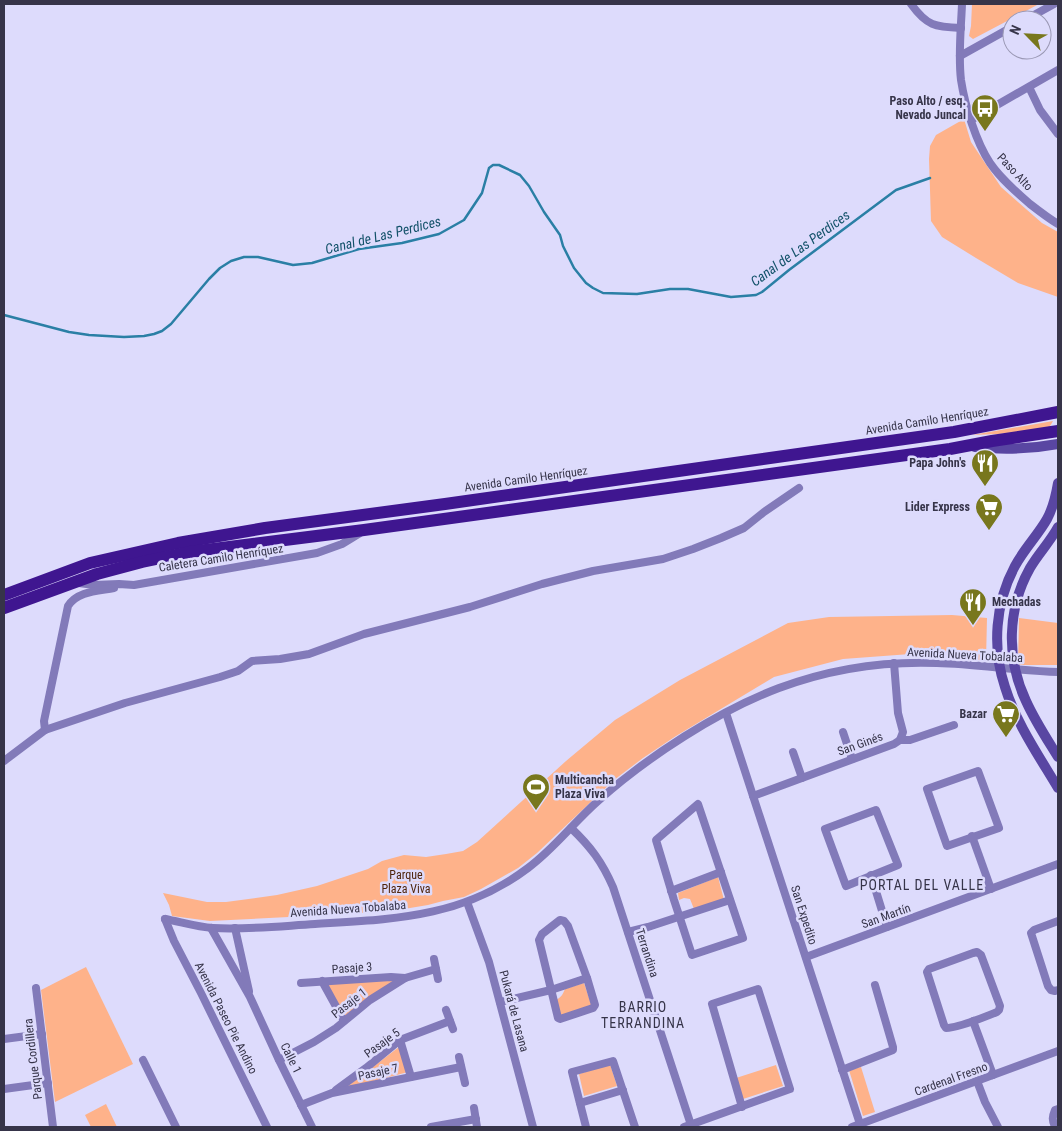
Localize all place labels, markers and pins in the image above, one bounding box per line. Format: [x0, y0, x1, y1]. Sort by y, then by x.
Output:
bus stop icon: Paso Alto / esq. Nevado Juncal [970, 93, 1000, 132]
place label: Paso Alto / esq. Nevado Juncal [890, 94, 966, 122]
restaurant icon: Papa John's [970, 448, 1000, 487]
place label: Papa John's [909, 456, 967, 470]
supermarket icon: Lider Express [974, 492, 1004, 531]
place label: Lider Express [905, 500, 971, 514]
restaurant icon: Mechadas [958, 587, 988, 626]
place label: Mechadas [992, 595, 1042, 609]
supermarket icon: Bazar [991, 699, 1021, 738]
place label: Bazar [960, 707, 987, 721]
sports icon: Multicancha Plaza Viva [521, 772, 551, 811]
place label: Multicancha Plaza Viva [555, 773, 614, 801]

